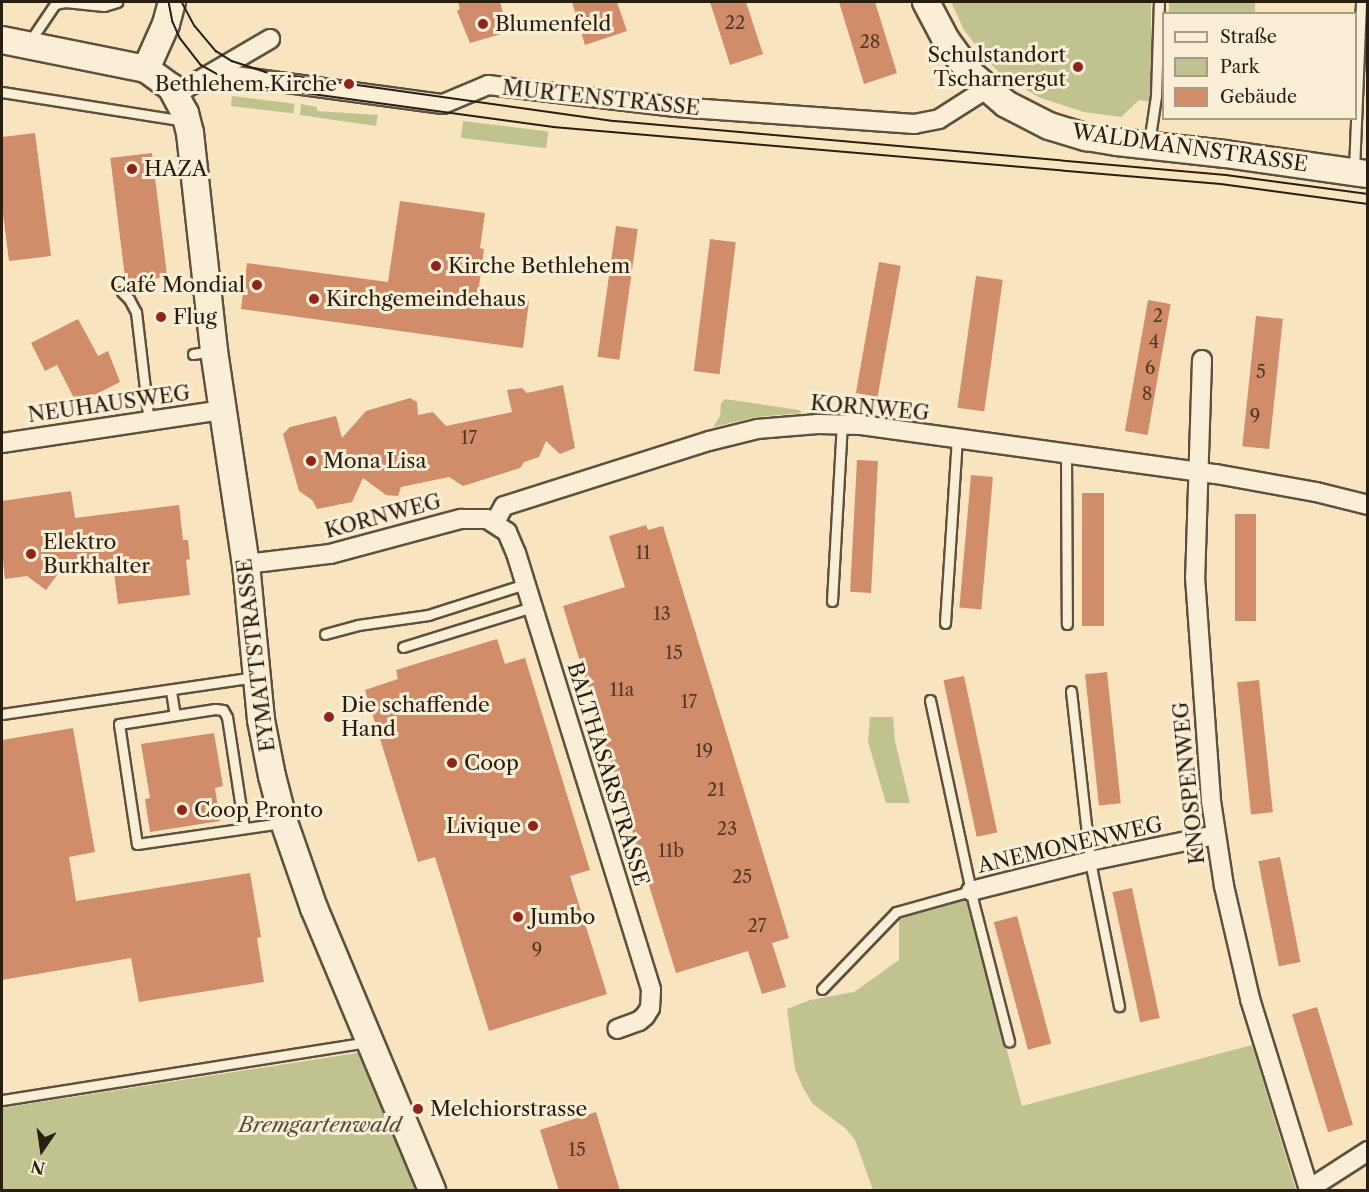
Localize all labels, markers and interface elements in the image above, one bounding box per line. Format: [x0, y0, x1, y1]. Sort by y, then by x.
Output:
place label: Blumenfeld [495, 11, 611, 37]
house number: 22 [725, 12, 745, 34]
legend [1162, 12, 1357, 120]
marker: Blumenfeld [476, 17, 490, 31]
text: Straße [1220, 26, 1277, 48]
house number: 28 [859, 31, 881, 53]
place label: Schulstandort Tscharnergut [927, 42, 1066, 92]
text: Park [1220, 56, 1259, 78]
marker: Schulstandort Tscharnergut [1071, 60, 1085, 74]
place label: Bethlehem Kirche [155, 71, 337, 97]
street label: MURTENSTRASSE [501, 75, 701, 121]
marker: Bethlehem Kirche [342, 77, 356, 91]
text: Gebäude [1220, 86, 1297, 108]
street label: WALDMANNSTRASSE [1071, 119, 1309, 177]
place label: HAZA [144, 156, 207, 182]
marker: HAZA [125, 162, 139, 176]
place label: Kirche Bethlehem [448, 253, 630, 279]
marker: Kirche Bethlehem [429, 259, 443, 273]
place label: Café Mondial [110, 272, 245, 298]
marker: Café Mondial [250, 278, 264, 292]
place label: Kirchgemeindehaus [326, 286, 526, 312]
marker: Kirchgemeindehaus [307, 292, 321, 306]
place label: Flug [173, 304, 217, 330]
house number: 2 [1153, 305, 1163, 327]
marker: Flug [154, 310, 168, 324]
house number: 4 [1149, 331, 1159, 353]
house number: 6 [1145, 357, 1155, 379]
house number: 5 [1256, 361, 1266, 383]
street label: NEUHAUSWEG [26, 380, 192, 428]
house number: 8 [1142, 383, 1152, 405]
street label: KORNWEG [809, 390, 931, 426]
house number: 9 [1250, 405, 1260, 427]
house number: 17 [461, 427, 477, 449]
place label: Mona Lisa [323, 448, 427, 474]
marker: Mona Lisa [304, 454, 318, 468]
street label: KORNWEG [322, 488, 444, 544]
place label: Elektro Burkhalter [43, 529, 150, 579]
house number: 11 [635, 542, 651, 564]
marker: Elektro Burkhalter [24, 547, 38, 561]
street label: EYMATTSTRASSE [232, 557, 280, 753]
house number: 13 [653, 603, 671, 625]
house number: 15 [665, 642, 683, 664]
street label: BALTHASARSTRASSE [562, 659, 654, 889]
house number: 11a [610, 679, 634, 701]
house number: 17 [681, 691, 697, 713]
place label: Die schaffende Hand [341, 692, 490, 742]
street label: KNOSPENWEG [1168, 700, 1210, 866]
marker: Die schaffende Hand [322, 710, 336, 724]
house number: 19 [695, 740, 713, 762]
place label: Coop [464, 750, 519, 776]
marker: Coop [445, 756, 459, 770]
house number: 21 [707, 779, 725, 801]
place label: Coop Pronto [194, 797, 323, 823]
marker: Coop Pronto [175, 803, 189, 817]
street label: ANEMONENWEG [975, 811, 1165, 879]
place label: Livique [446, 813, 521, 839]
house number: 23 [717, 818, 737, 840]
marker: Livique [526, 819, 540, 833]
house number: 11b [658, 840, 684, 862]
house number: 25 [732, 866, 752, 888]
place label: Jumbo [530, 904, 595, 930]
marker: Jumbo [511, 910, 525, 924]
house number: 27 [747, 915, 767, 937]
house number: 9 [532, 939, 542, 961]
place label: Melchiorstrasse [430, 1096, 587, 1122]
marker: Melchiorstrasse [411, 1102, 425, 1116]
park label: Bremgartenwald [239, 1112, 401, 1138]
north arrow [12, 1120, 72, 1180]
house number: 15 [568, 1139, 586, 1161]
text: N [29, 1156, 47, 1179]

